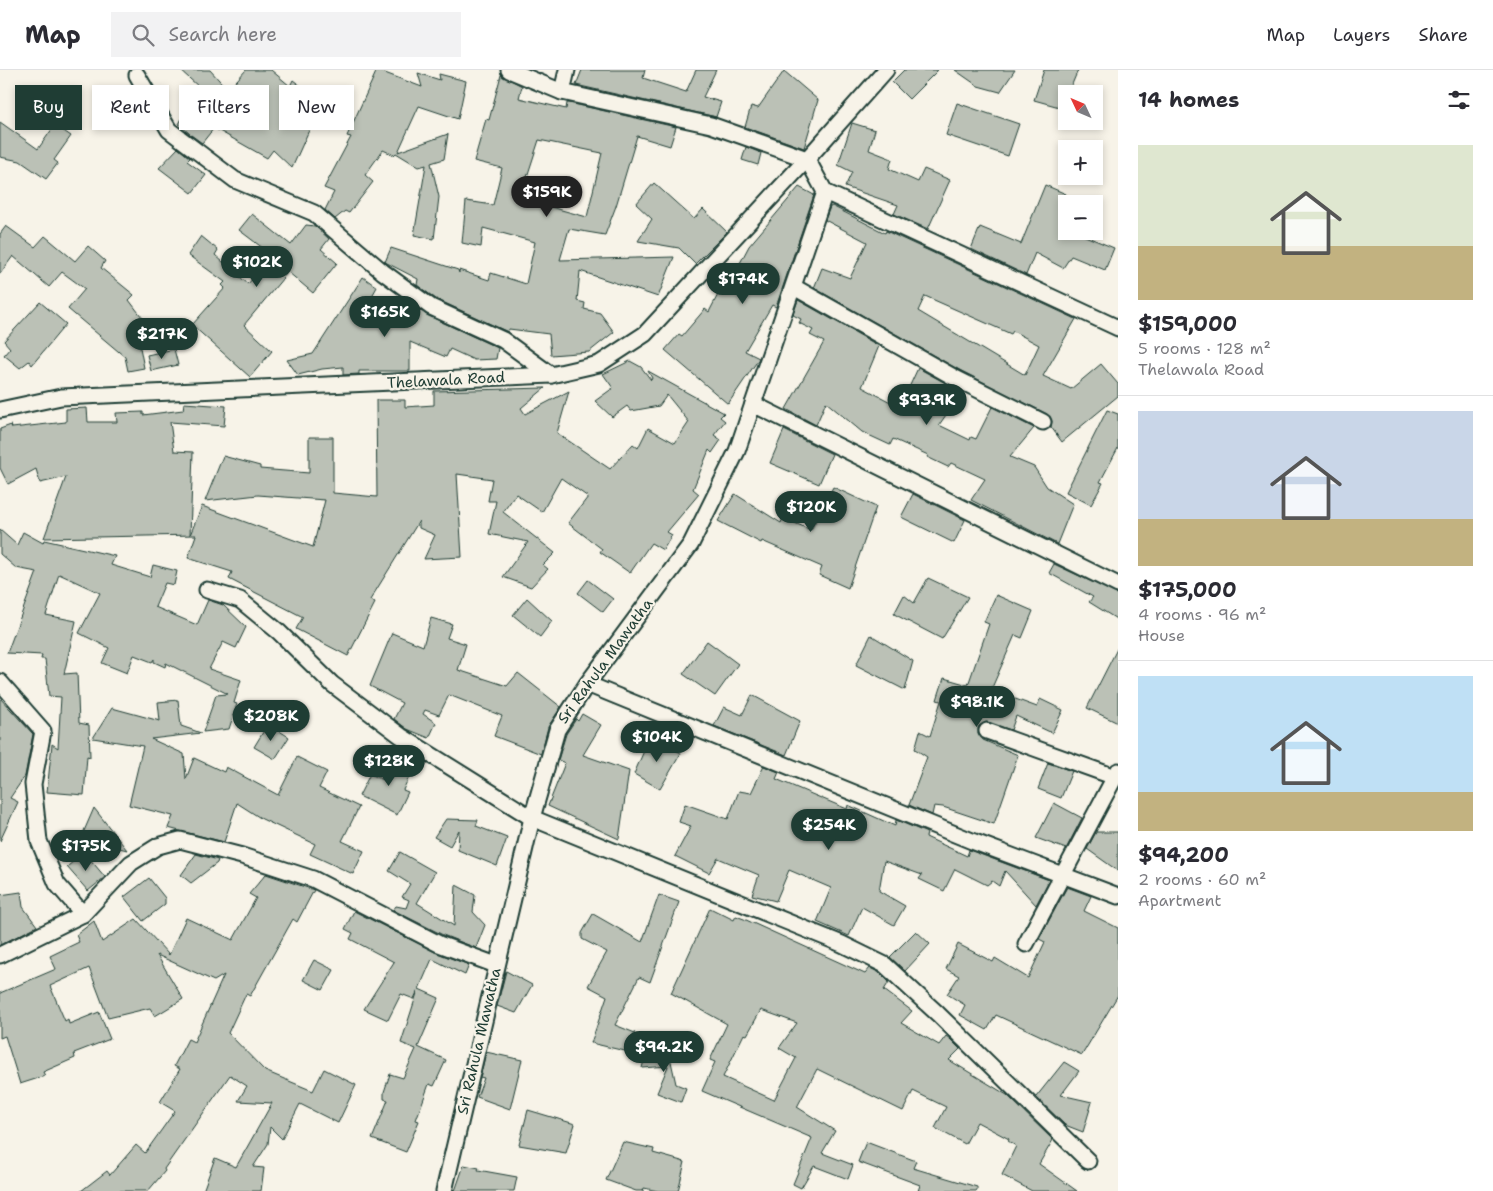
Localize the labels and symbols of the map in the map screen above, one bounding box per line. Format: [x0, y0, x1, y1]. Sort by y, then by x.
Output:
north arrow [1058, 85, 1102, 130]
pin: $159K [512, 176, 582, 218]
pin: $102K [222, 246, 292, 288]
pin: $174K [708, 262, 778, 305]
pin: $165K [350, 296, 420, 338]
pin: $217K [127, 318, 197, 360]
street label: Thelawala Road [386, 367, 506, 393]
pin: $93.9K [886, 384, 968, 426]
pin: $120K [776, 490, 846, 533]
street label: Sri Rahula Mawatha [553, 594, 658, 728]
pin: $98.1K [936, 686, 1018, 728]
pin: $208K [236, 700, 306, 742]
pin: $104K [622, 720, 692, 763]
pin: $128K [354, 744, 424, 787]
pin: $254K [794, 808, 864, 851]
pin: $175K [51, 830, 121, 872]
street label: Sri Rahula Mawatha [452, 965, 506, 1116]
pin: $94.2K [623, 1030, 705, 1073]

